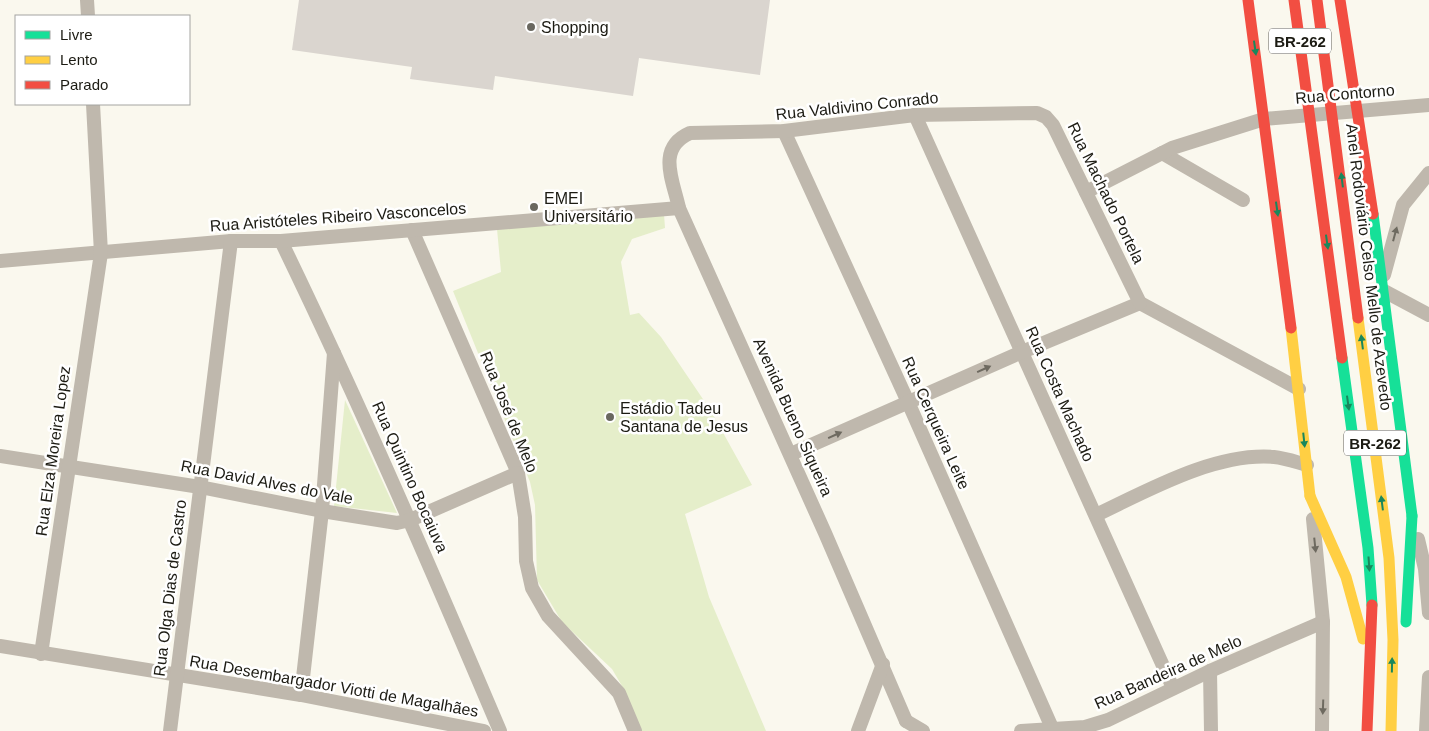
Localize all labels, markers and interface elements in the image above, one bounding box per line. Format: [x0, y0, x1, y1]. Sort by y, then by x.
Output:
legend [15, 15, 190, 105]
place label: Shopping [541, 19, 609, 36]
marker: Shopping [525, 21, 537, 33]
text: Livre [60, 26, 93, 43]
road number: BR-262 [1269, 28, 1331, 54]
one-way arrow [1251, 41, 1259, 57]
text: Lento [60, 51, 98, 68]
text: Parado [60, 76, 108, 93]
street label: Rua Contorno [1295, 81, 1395, 107]
street label: Rua Valdivino Conrado [775, 89, 939, 123]
street label: Rua Machado Portela [1064, 120, 1148, 266]
street label: Anel Rodoviário Celso Mello de Azevedo [1343, 123, 1395, 412]
one-way arrow [1338, 172, 1346, 188]
place label: EMEI Universitário [544, 190, 633, 225]
street label: Rua Aristóteles Ribeiro Vasconcelos [209, 200, 467, 234]
marker: EMEI Universitário [528, 201, 540, 213]
one-way arrow [1273, 202, 1281, 218]
one-way arrow [1392, 226, 1400, 241]
one-way arrow [1323, 234, 1331, 250]
street label: Rua Costa Machado [1023, 324, 1097, 464]
one-way arrow [1358, 333, 1366, 349]
street label: Avenida Bueno Siqueira [750, 335, 836, 499]
street label: Rua José de Melo [477, 349, 541, 475]
street label: Rua Cerqueira Leite [899, 354, 973, 492]
street label: Rua Elza Moreira Lopez [33, 365, 73, 537]
one-way arrow [977, 365, 991, 373]
one-way arrow [1345, 395, 1353, 411]
street label: Rua Quintino Bocaiuva [369, 399, 451, 555]
place label: Estádio Tadeu Santana de Jesus [620, 400, 748, 435]
marker: Estádio Tadeu Santana de Jesus [604, 411, 616, 423]
one-way arrow [828, 430, 842, 438]
road number: BR-262 [1344, 430, 1406, 456]
one-way arrow [1300, 432, 1308, 448]
street label: Rua David Alves do Vale [180, 457, 355, 507]
one-way arrow [1378, 494, 1386, 510]
street label: Rua Olga Dias de Castro [151, 499, 189, 677]
one-way arrow [1311, 537, 1319, 553]
one-way arrow [1365, 556, 1373, 572]
street label: Rua Bandeira de Melo [1092, 632, 1244, 712]
street label: Rua Desembargador Viotti de Magalhães [188, 652, 480, 720]
one-way arrow [1388, 657, 1396, 673]
one-way arrow [1318, 699, 1326, 715]

